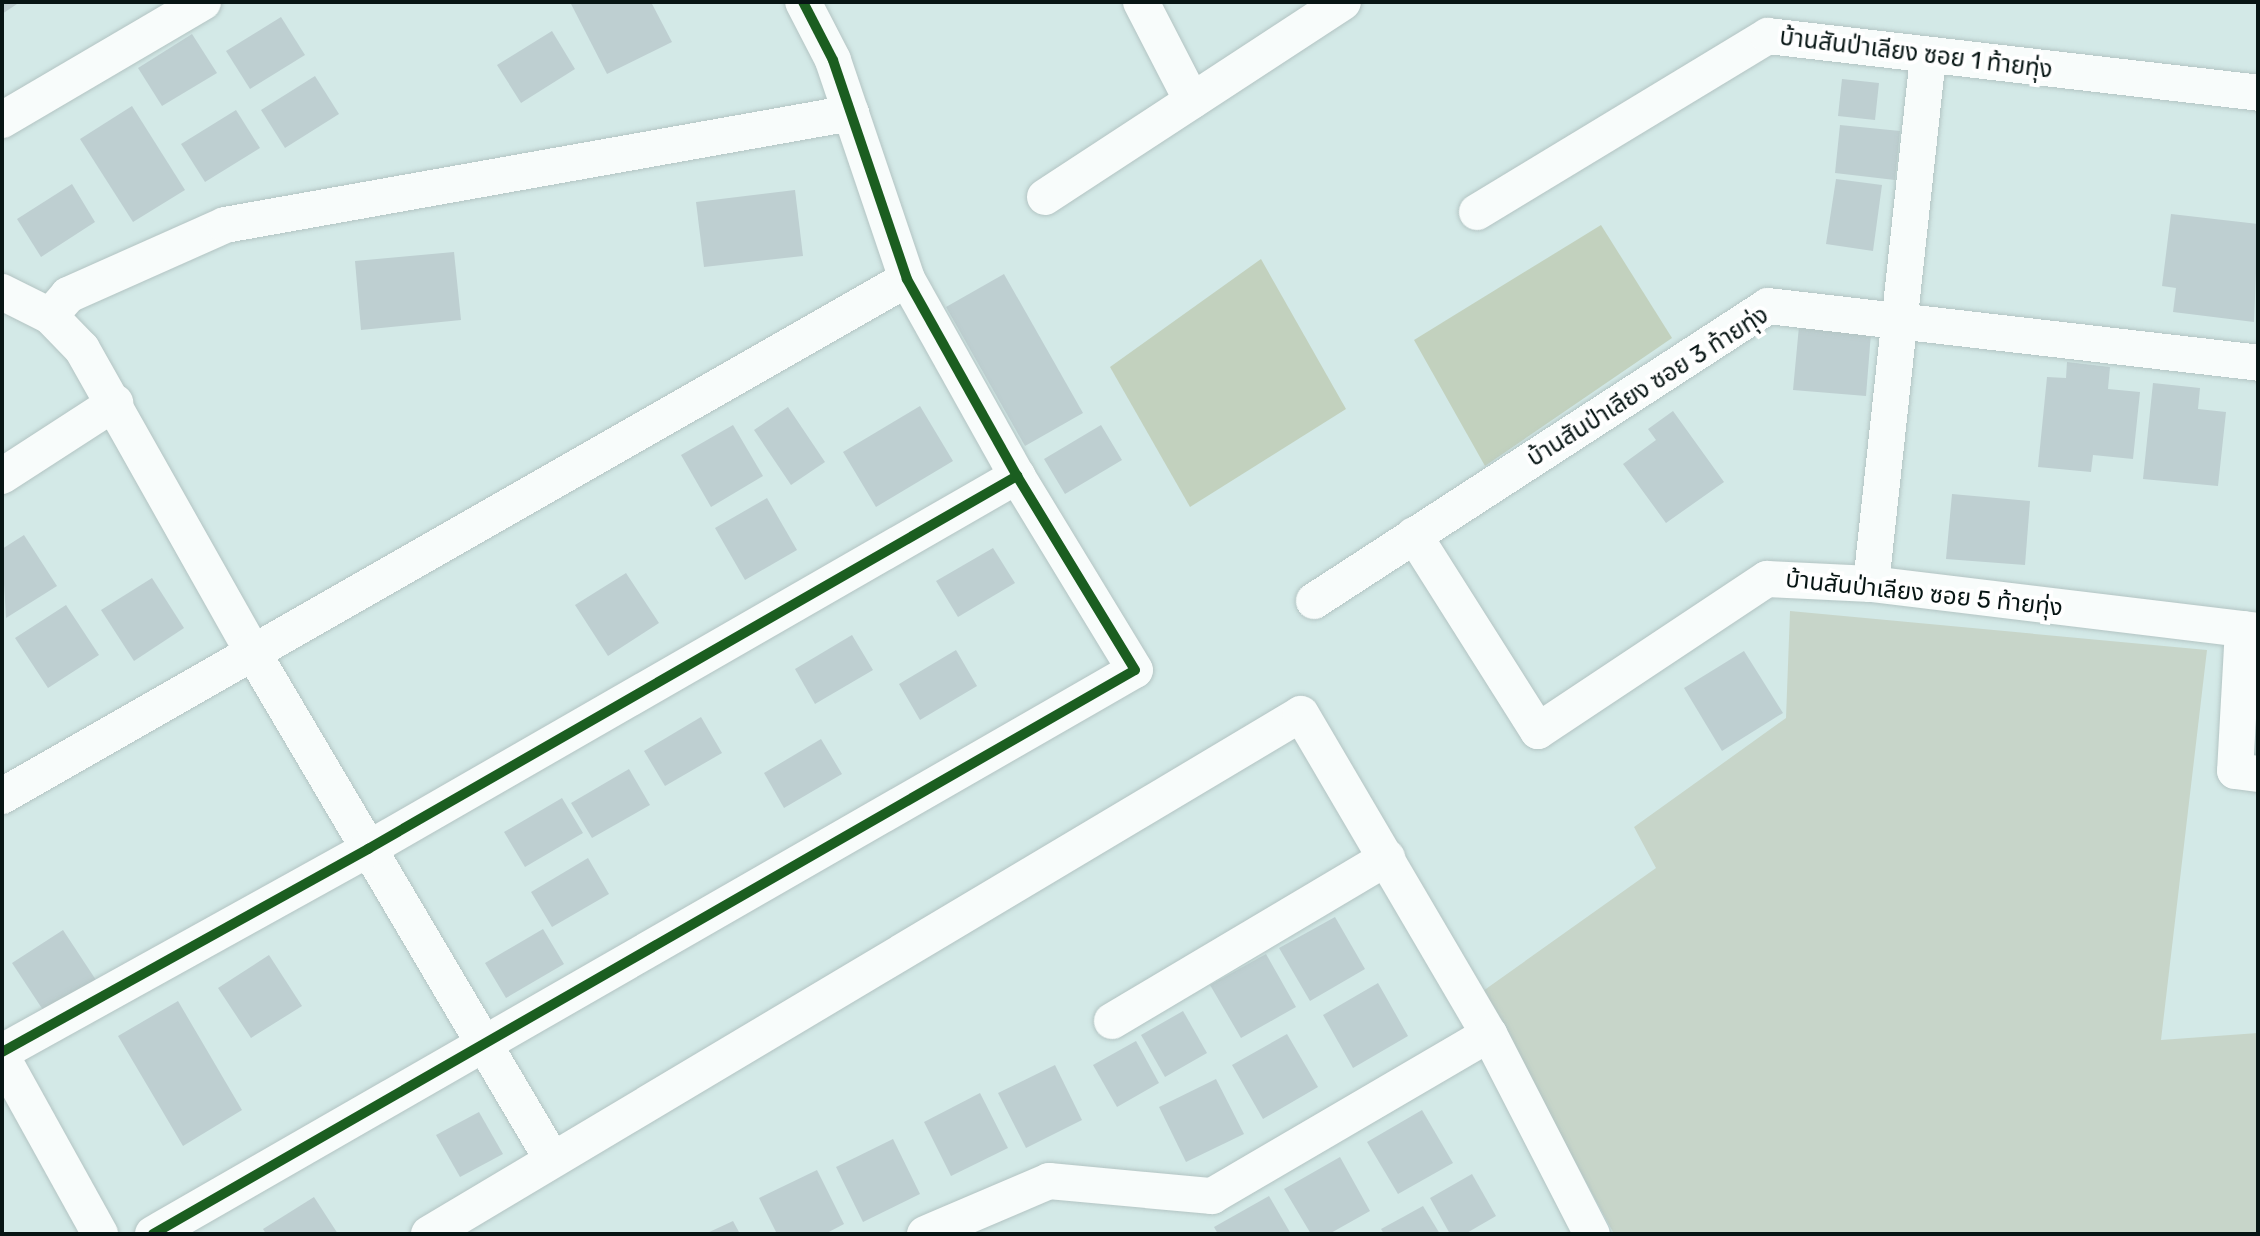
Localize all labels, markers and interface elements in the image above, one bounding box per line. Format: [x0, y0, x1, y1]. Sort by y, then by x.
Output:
street label: บ้านสันป่าเลียง ซอย 1 ท้ายทุ่ง [1778, 23, 2054, 85]
street label: บ้านสันป่าเลียง ซอย 3 ท้ายทุ่ง [1522, 301, 1774, 473]
street label: บ้านสันป่าเลียง ซอย 5 ท้ายทุ่ง [1784, 565, 2064, 623]

